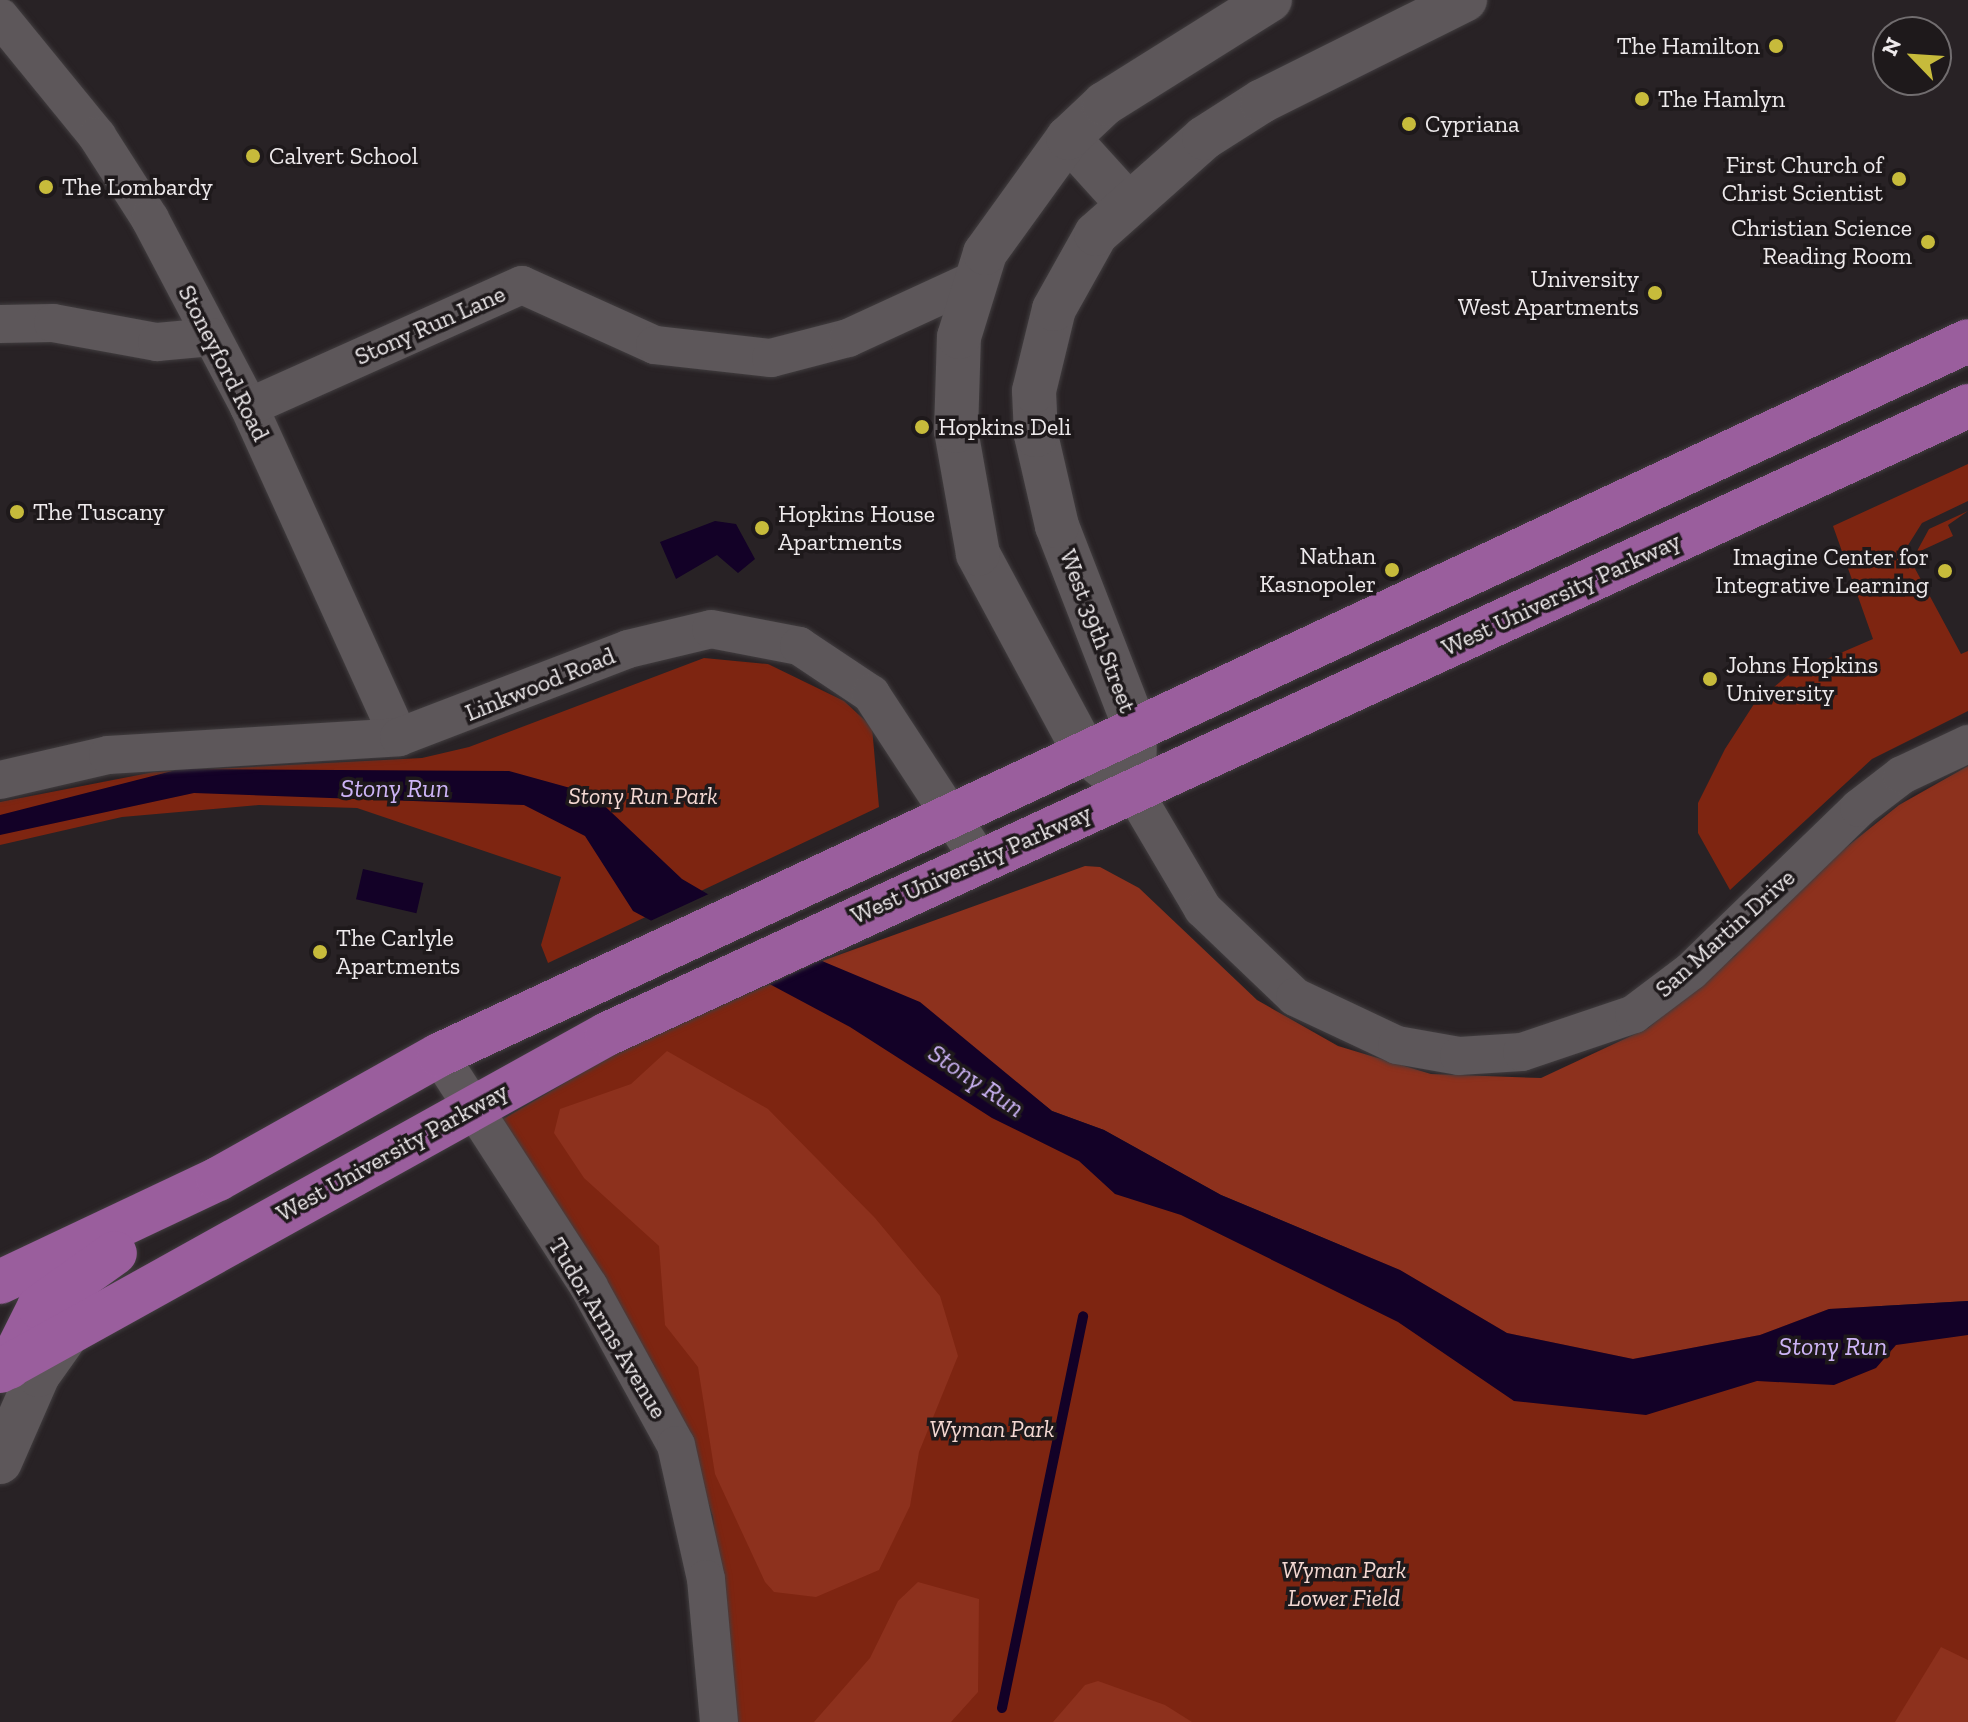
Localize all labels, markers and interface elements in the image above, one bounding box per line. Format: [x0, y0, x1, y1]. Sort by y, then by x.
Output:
north arrow [1872, 16, 1952, 96]
place label: The Hamilton [1617, 32, 1760, 60]
text: N [1876, 33, 1907, 60]
marker: The Hamilton [1767, 37, 1785, 55]
place label: The Hamlyn [1658, 85, 1785, 113]
marker: The Hamlyn [1633, 90, 1651, 108]
place label: Cypriana [1425, 110, 1520, 138]
marker: Cypriana [1400, 115, 1418, 133]
place label: Calvert School [269, 142, 418, 170]
marker: Calvert School [244, 147, 262, 165]
place label: First Church of Christ Scientist [1722, 151, 1883, 207]
marker: First Church of Christ Scientist [1890, 170, 1908, 188]
place label: The Lombardy [62, 173, 213, 201]
marker: The Lombardy [37, 178, 55, 196]
place label: Christian Science Reading Room [1731, 214, 1912, 270]
marker: Christian Science Reading Room [1919, 233, 1937, 251]
place label: University West Apartments [1457, 265, 1639, 321]
street label: Stony Run Lane [350, 279, 510, 371]
street label: Stoneyford Road [172, 280, 276, 446]
marker: University West Apartments [1646, 284, 1664, 302]
place label: Hopkins Deli [938, 413, 1071, 441]
marker: Hopkins Deli [913, 418, 931, 436]
place label: The Tuscany [33, 498, 165, 526]
place label: Hopkins House Apartments [778, 500, 935, 556]
marker: The Tuscany [8, 503, 26, 521]
marker: Hopkins House Apartments [753, 519, 771, 537]
street label: West University Parkway [1437, 526, 1685, 662]
place label: Nathan Kasnopoler [1259, 542, 1376, 598]
place label: Imagine Center for Integrative Learning [1715, 543, 1929, 599]
street label: West 39th Street [1054, 545, 1142, 717]
marker: Nathan Kasnopoler [1383, 561, 1401, 579]
marker: Imagine Center for Integrative Learning [1936, 562, 1954, 580]
street label: Linkwood Road [461, 641, 619, 727]
place label: Johns Hopkins University [1726, 651, 1878, 707]
marker: Johns Hopkins University [1701, 670, 1719, 688]
water label: Stony Run [341, 773, 449, 805]
park label: Stony Run Park [568, 782, 718, 810]
street label: West University Parkway [846, 798, 1096, 930]
street label: San Martin Drive [1649, 863, 1801, 1003]
place label: The Carlyle Apartments [336, 924, 460, 980]
marker: The Carlyle Apartments [311, 943, 329, 961]
water label: Stony Run [922, 1038, 1030, 1124]
street label: West University Parkway [271, 1076, 513, 1228]
street label: Tudor Arms Avenue [542, 1232, 674, 1424]
water label: Stony Run [1779, 1331, 1887, 1363]
park label: Wyman Park [929, 1415, 1055, 1443]
park label: Wyman Park Lower Field [1281, 1556, 1407, 1612]

